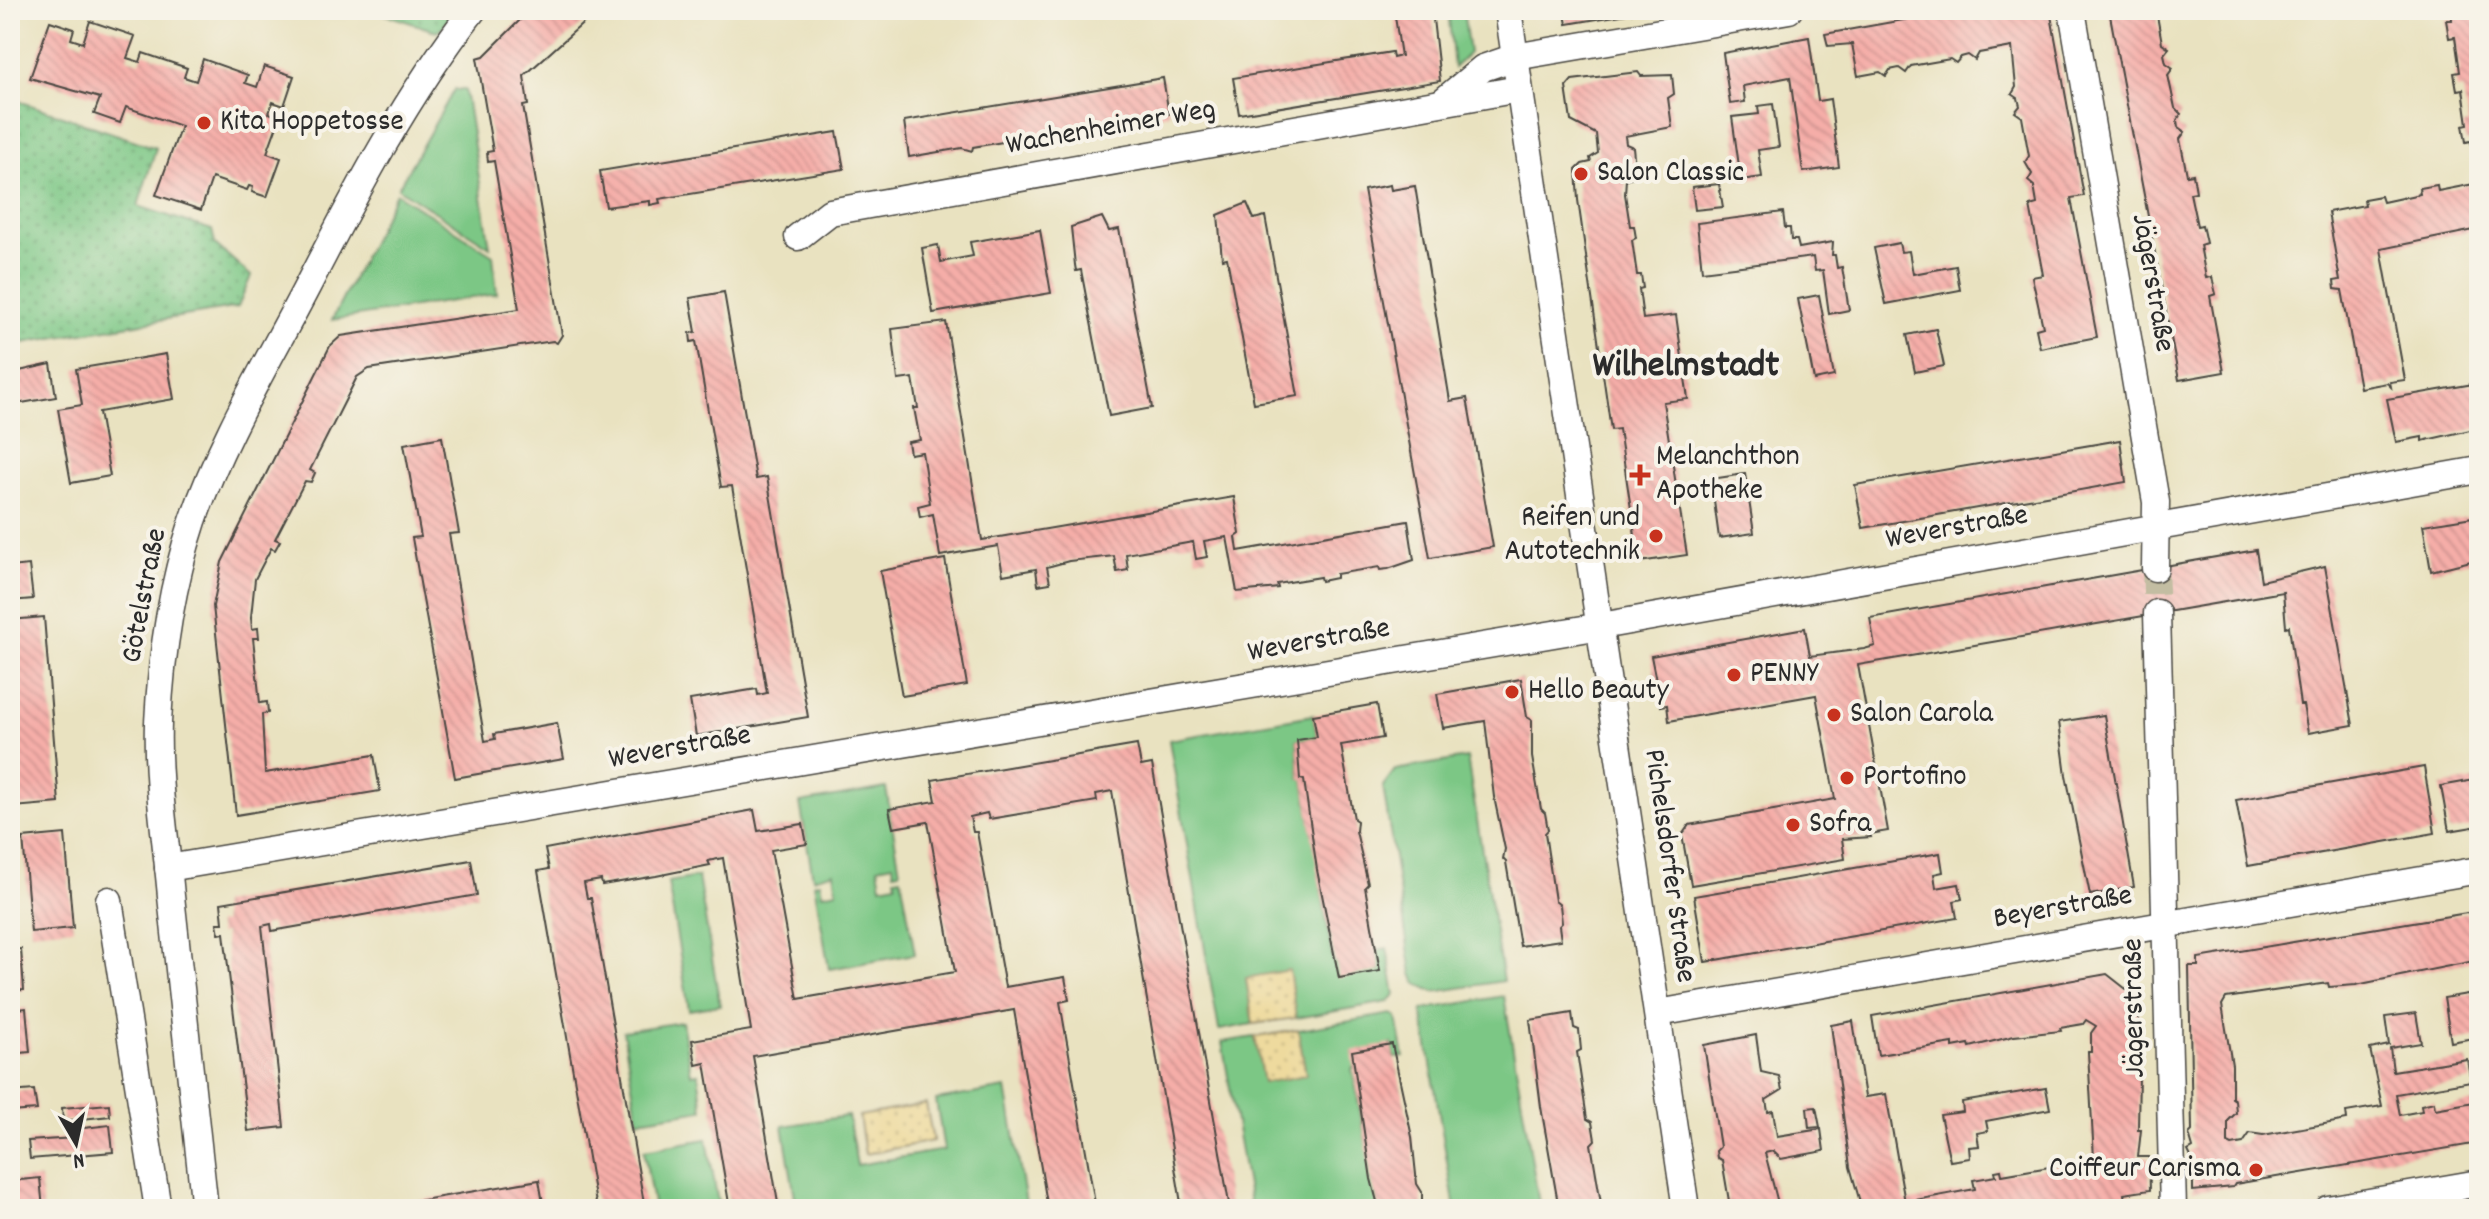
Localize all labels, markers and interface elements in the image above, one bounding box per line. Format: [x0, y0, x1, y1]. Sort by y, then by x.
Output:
street label: Wachenheimer Weg [1003, 89, 1219, 169]
place label: Kita Hoppetosse [220, 102, 404, 145]
marker: Kita Hoppetosse [195, 114, 213, 132]
place label: Salon Classic [1597, 153, 1744, 196]
marker: Salon Classic [1572, 165, 1590, 183]
street label: Jägerstraße [2118, 210, 2184, 356]
district label: Wilhelmstadt [1593, 340, 1779, 395]
place label: Melanchthon Apotheke [1656, 437, 1800, 514]
marker: Melanchthon Apotheke [1631, 466, 1649, 484]
street label: Weverstraße [1883, 495, 2031, 563]
place label: Reifen und Autotechnik [1505, 498, 1640, 575]
street label: Götelstraße [112, 525, 180, 667]
marker: Reifen und Autotechnik [1647, 527, 1665, 545]
street label: Weverstraße [1245, 608, 1393, 676]
place label: PENNY [1750, 654, 1819, 697]
marker: PENNY [1725, 666, 1743, 684]
place label: Hello Beauty [1528, 671, 1670, 714]
marker: Hello Beauty [1503, 683, 1521, 701]
place label: Salon Carola [1850, 694, 1994, 737]
marker: Salon Carola [1825, 706, 1843, 724]
street label: Weverstraße [606, 715, 754, 783]
street label: Pichelsdorfer Straße [1630, 747, 1706, 985]
place label: Portofino [1863, 757, 1967, 800]
marker: Portofino [1838, 769, 1856, 787]
place label: Sofra [1809, 804, 1872, 847]
marker: Sofra [1784, 816, 1802, 834]
street label: Beyerstraße [1990, 876, 2136, 942]
street label: Jägerstraße [2113, 938, 2159, 1078]
north arrow [36, 1103, 116, 1183]
text: N [71, 1143, 86, 1175]
place label: Coiffeur Carisma [2049, 1149, 2241, 1192]
marker: Coiffeur Carisma [2247, 1161, 2265, 1179]

